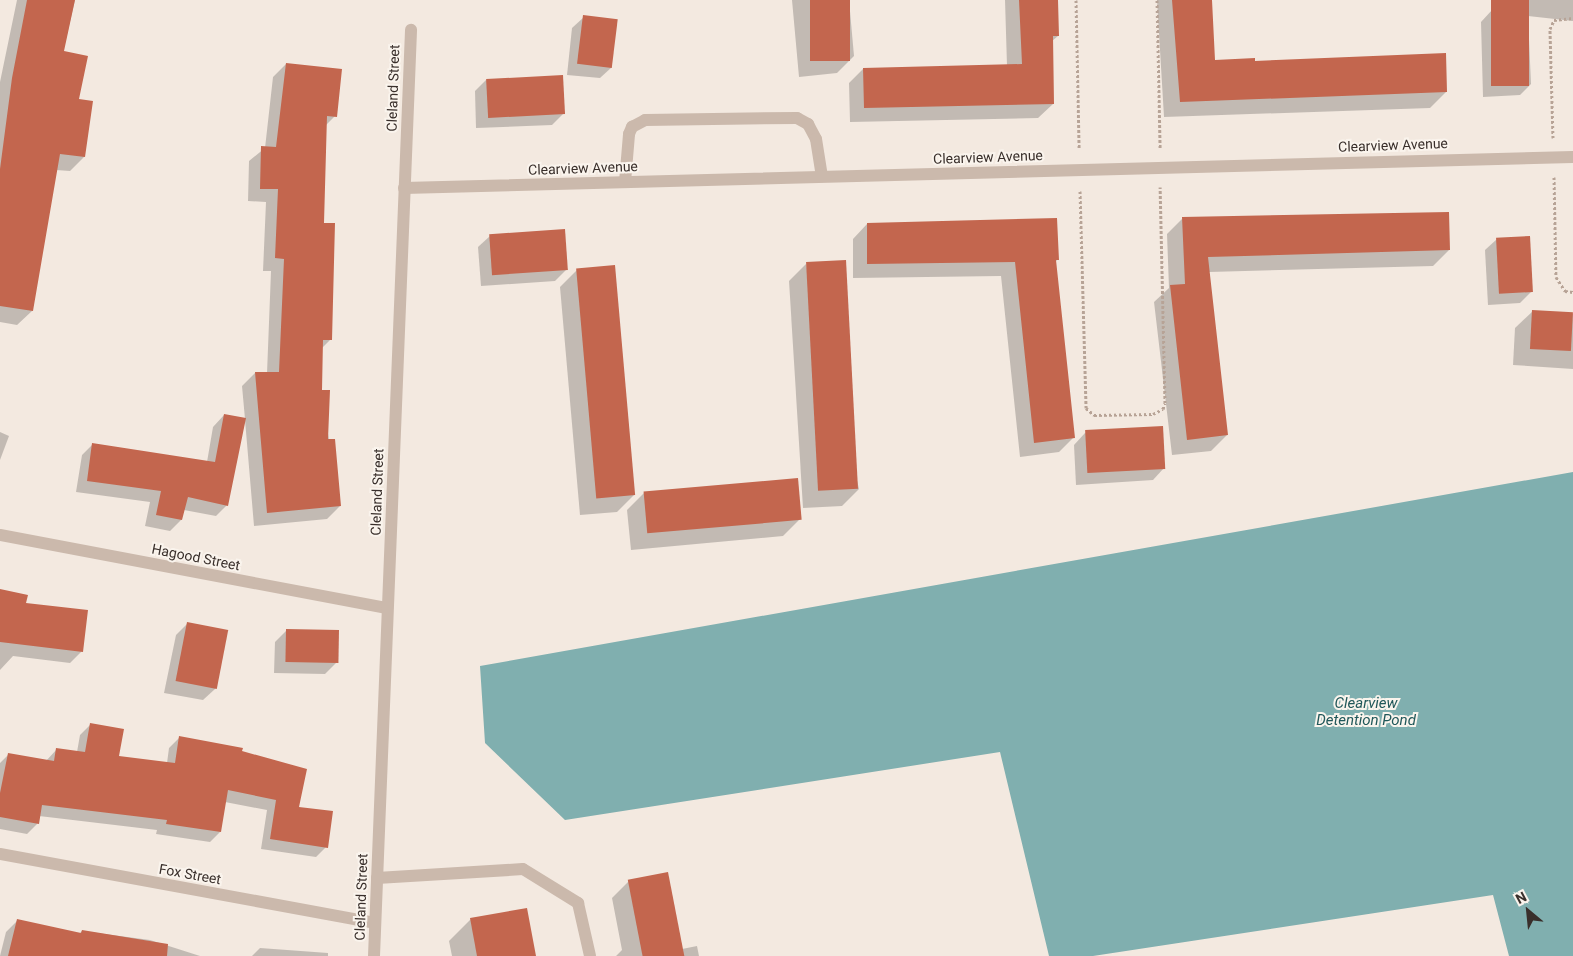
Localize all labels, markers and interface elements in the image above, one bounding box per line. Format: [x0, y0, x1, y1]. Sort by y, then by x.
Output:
street label: Cleland Street [383, 44, 403, 132]
street label: Clearview Avenue [1338, 135, 1448, 155]
street label: Clearview Avenue [933, 147, 1043, 167]
street label: Clearview Avenue [528, 158, 638, 178]
street label: Cleland Street [367, 448, 387, 536]
street label: Hagood Street [150, 540, 242, 574]
water label: Clearview Detention Pond [1316, 694, 1416, 729]
street label: Cleland Street [351, 853, 371, 941]
street label: Fox Street [158, 860, 222, 888]
north arrow [1503, 886, 1553, 936]
text: N [1513, 888, 1529, 907]

